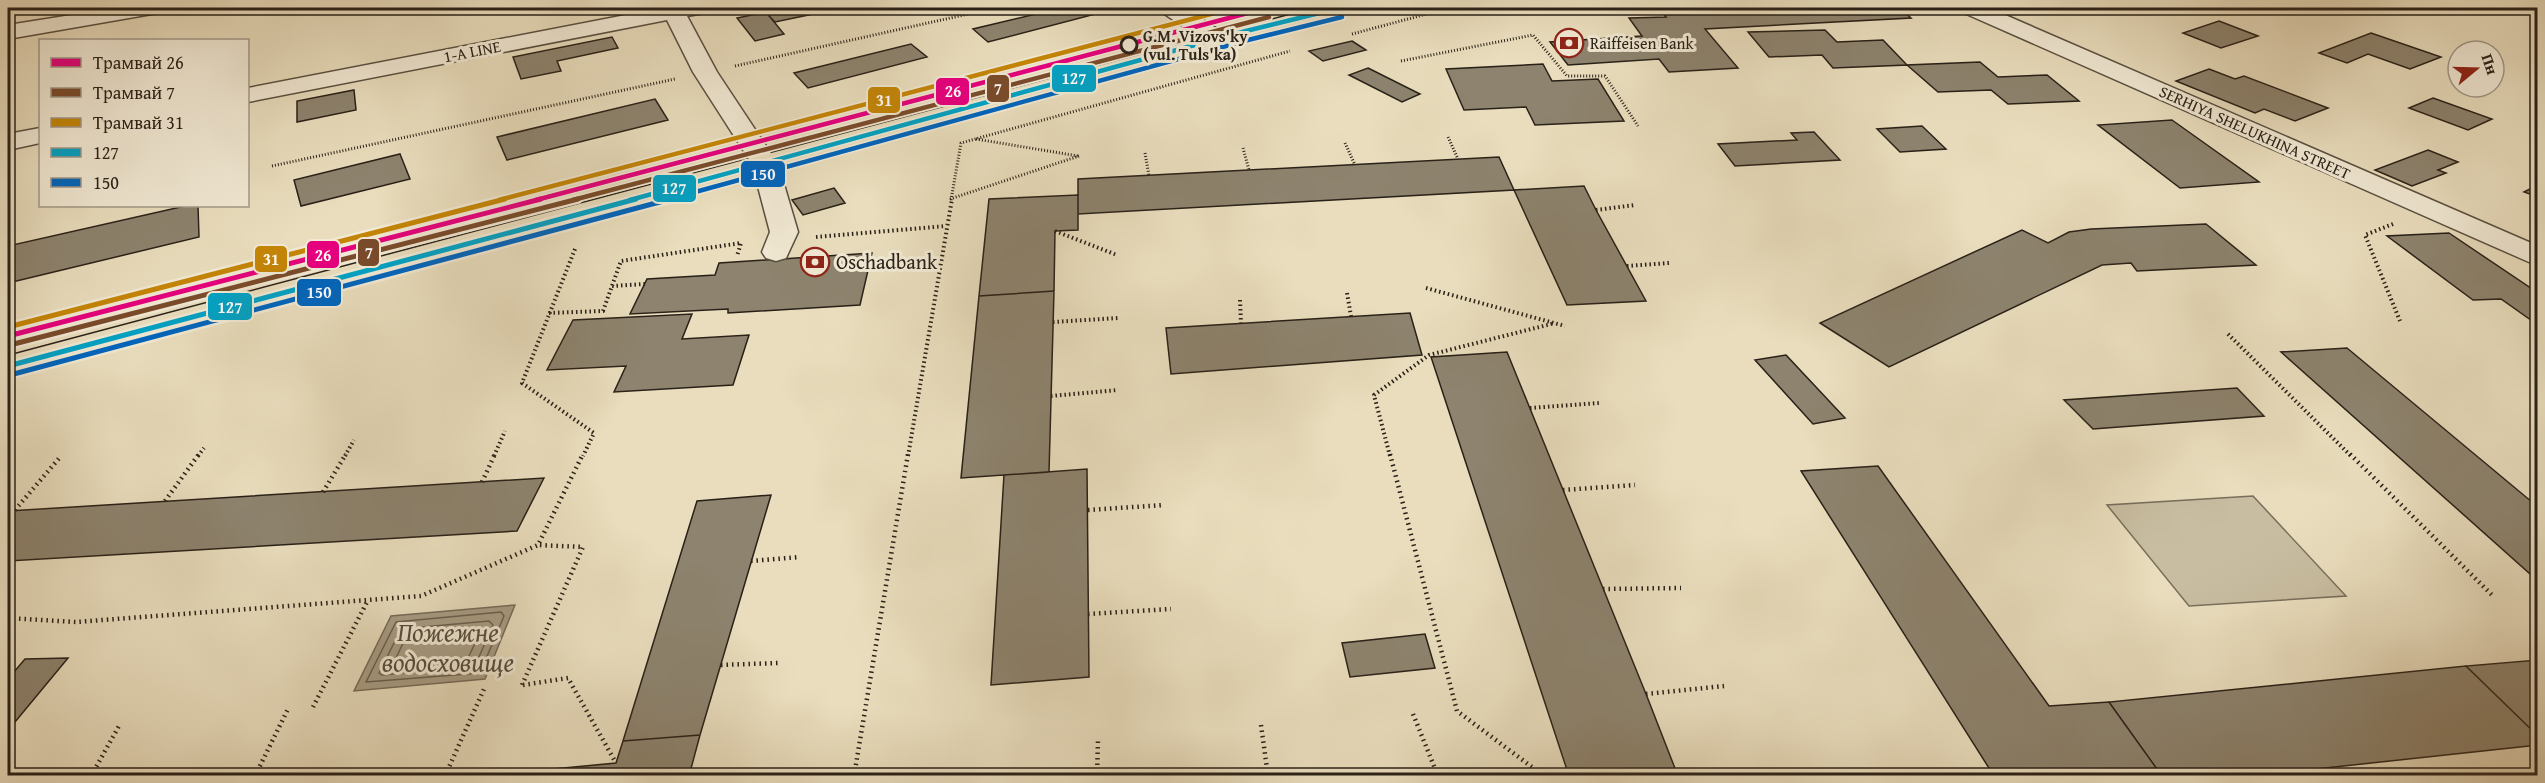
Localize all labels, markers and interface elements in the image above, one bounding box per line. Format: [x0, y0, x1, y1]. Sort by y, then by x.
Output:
place label: G.M. Vizovs'ky (vul. Tuls'ka) [1143, 24, 1248, 66]
bank icon: Raiffeisen Bank [1553, 27, 1585, 59]
place label: Raiffeisen Bank [1590, 31, 1695, 55]
street label: 1-A LINE [441, 34, 503, 68]
marker: G.M. Vizovs'ky (vul. Tuls'ka) [1120, 36, 1138, 54]
legend [39, 39, 249, 207]
north arrow [2446, 39, 2506, 99]
text: Трамвай 26 [93, 49, 184, 76]
text: Пн [2475, 50, 2505, 78]
line badge: 127 [1051, 64, 1097, 93]
text: 127 [1062, 66, 1086, 90]
line badge: 7 [986, 74, 1010, 103]
text: 7 [994, 76, 1002, 100]
line badge: 26 [935, 77, 970, 106]
text: Трамвай 7 [93, 79, 175, 106]
text: 26 [945, 79, 961, 103]
street label: SERHIYA SHELUKHINA STREET [2156, 79, 2354, 185]
line badge: 31 [867, 86, 901, 114]
text: 31 [876, 88, 892, 112]
text: Трамвай 31 [93, 109, 184, 136]
text: 127 [93, 139, 119, 166]
line badge: 150 [740, 160, 786, 188]
text: 150 [751, 162, 775, 186]
text: 150 [93, 169, 119, 196]
line badge: 127 [652, 174, 697, 203]
text: 127 [662, 176, 686, 200]
line badge: 7 [357, 238, 380, 267]
line badge: 26 [306, 240, 340, 269]
text: 7 [365, 240, 373, 264]
text: 26 [315, 243, 331, 267]
line badge: 31 [254, 245, 288, 273]
bank icon: Oschadbank [799, 246, 831, 278]
text: 31 [263, 247, 279, 271]
place label: Oschadbank [836, 247, 938, 276]
line badge: 150 [296, 278, 342, 307]
text: 150 [307, 280, 331, 304]
line badge: 127 [207, 292, 253, 321]
text: 127 [218, 295, 242, 319]
water label: Пожежне водосховище [382, 612, 514, 681]

